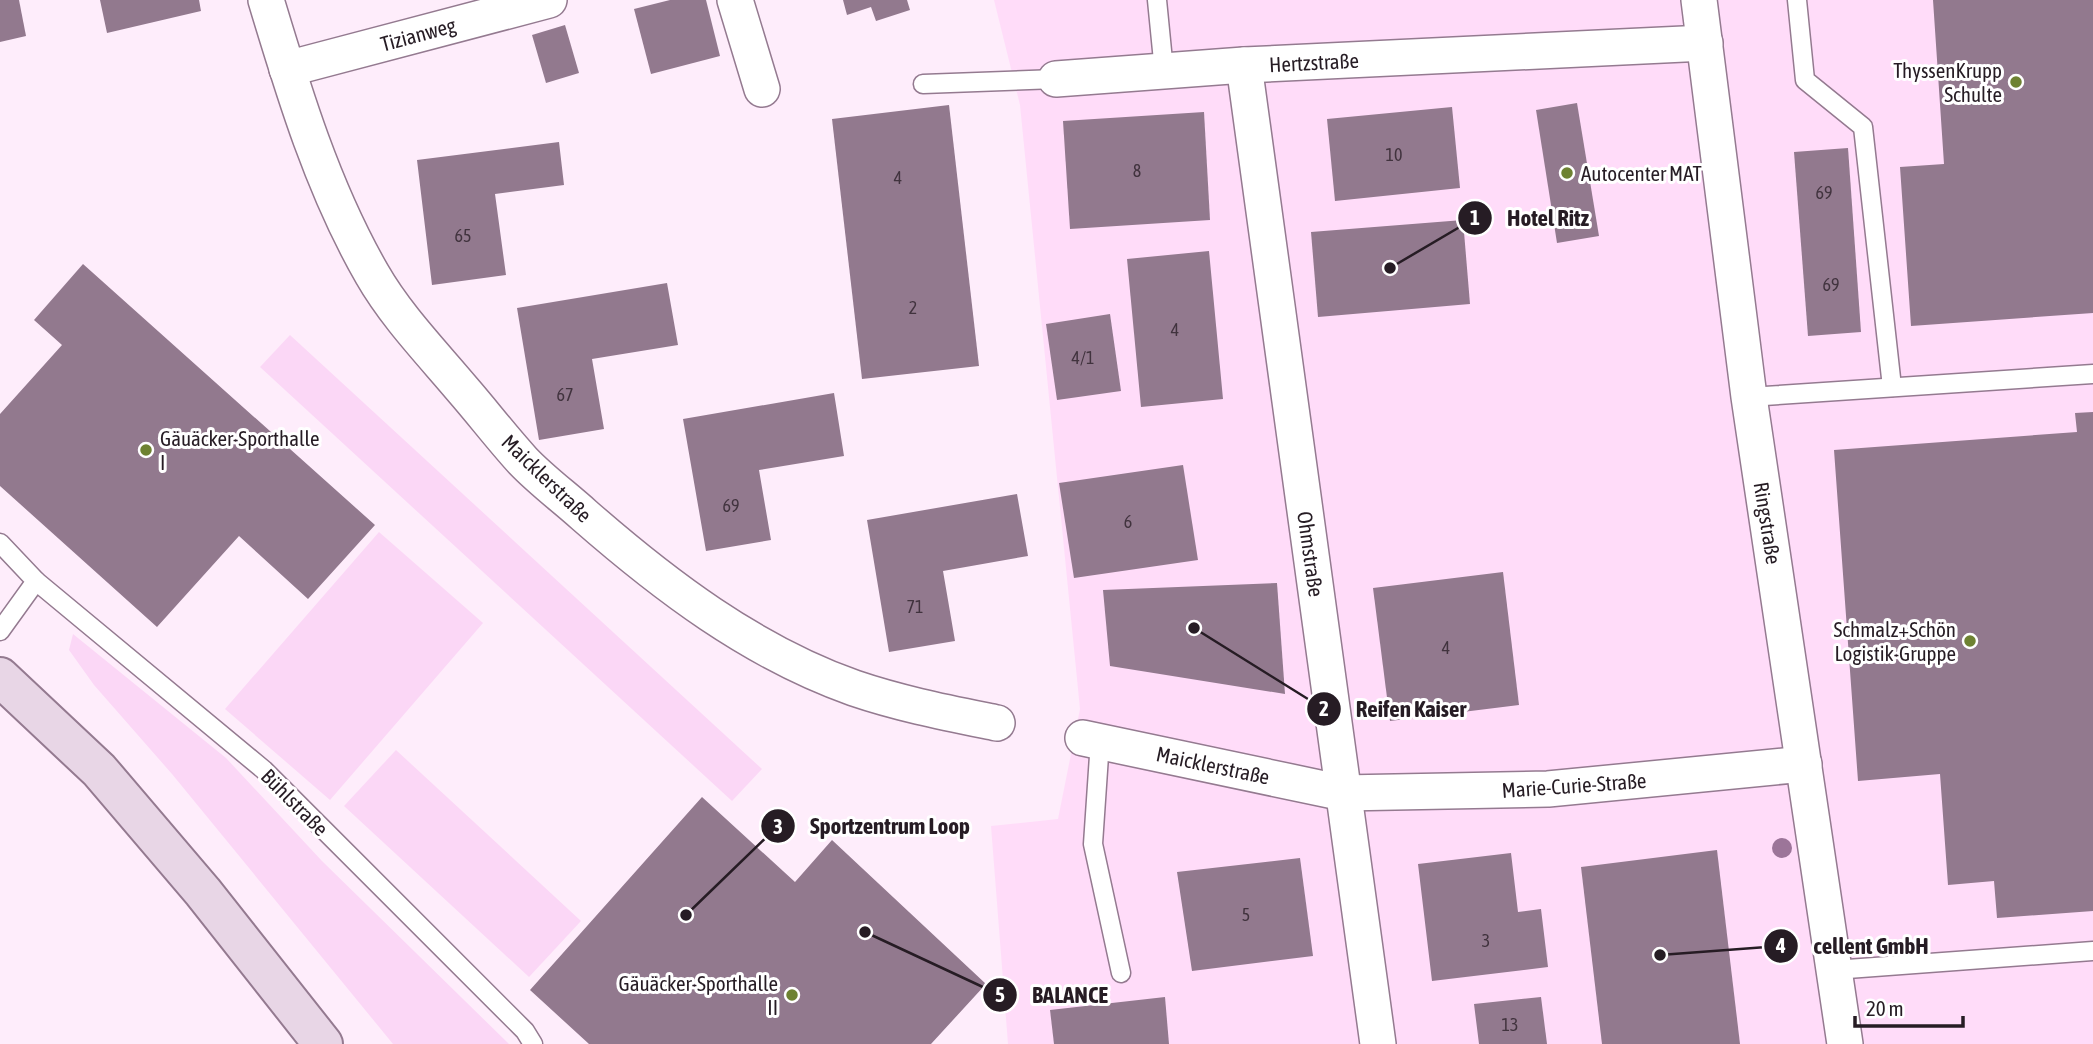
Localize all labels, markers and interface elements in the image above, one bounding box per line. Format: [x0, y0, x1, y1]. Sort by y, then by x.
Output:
street label: Tizianweg [378, 12, 458, 56]
street label: Hertzstraße [1269, 48, 1359, 76]
place label: ThyssenKrupp Schulte [1893, 58, 2002, 106]
marker: ThyssenKrupp Schulte [2008, 74, 2024, 90]
house number: 10 [1386, 144, 1402, 165]
house number: 8 [1133, 160, 1141, 181]
place label: Autocenter MAT [1581, 161, 1702, 185]
marker: Autocenter MAT [1559, 165, 1575, 181]
house number: 4 [894, 167, 902, 188]
house number: 69 [1816, 182, 1832, 203]
callout: Hotel Ritz [1458, 196, 1603, 240]
text: 1 [1470, 205, 1480, 229]
text: Hotel Ritz [1507, 205, 1590, 231]
house number: 65 [455, 225, 471, 246]
house number: 69 [1823, 274, 1839, 295]
house number: 2 [909, 297, 917, 318]
house number: 4 [1171, 319, 1179, 340]
house number: 4/1 [1071, 347, 1095, 368]
house number: 67 [557, 384, 573, 405]
place label: Gäuäcker-Sporthalle I [160, 426, 319, 474]
street label: Maicklerstraße [497, 429, 597, 527]
marker: Gäuäcker-Sporthalle I [138, 442, 154, 458]
street label: Ringstraße [1750, 480, 1786, 566]
house number: 69 [723, 495, 739, 516]
street label: Ohmstraße [1293, 510, 1329, 598]
house number: 6 [1124, 511, 1132, 532]
house number: 71 [907, 596, 923, 617]
place label: Schmalz+Schön Logistik-Gruppe [1833, 617, 1956, 665]
marker: Schmalz+Schön Logistik-Gruppe [1962, 633, 1978, 649]
house number: 4 [1442, 637, 1450, 658]
callout: Reifen Kaiser [1307, 687, 1480, 731]
text: 2 [1319, 696, 1329, 720]
text: Reifen Kaiser [1356, 696, 1467, 722]
street label: Maicklerstraße [1154, 741, 1272, 789]
street label: Bühlstraße [257, 764, 333, 840]
street label: Marie-Curie-Straße [1501, 768, 1647, 802]
callout: Sportzentrum Loop [761, 804, 984, 848]
text: Sportzentrum Loop [810, 813, 970, 839]
text: 3 [773, 814, 783, 838]
house number: 5 [1242, 904, 1250, 925]
callout: cellent GmbH [1764, 924, 1942, 968]
house number: 3 [1482, 930, 1490, 951]
text: 4 [1775, 933, 1786, 957]
text: cellent GmbH [1813, 933, 1929, 959]
place label: Gäuäcker-Sporthalle II [619, 971, 778, 1019]
callout: BALANCE [983, 973, 1122, 1017]
text: 5 [995, 982, 1005, 1006]
text: BALANCE [1032, 982, 1108, 1008]
scale bar [1855, 984, 1964, 1028]
marker: Gäuäcker-Sporthalle II [784, 987, 800, 1003]
text: 20 m [1866, 996, 1904, 1020]
house number: 13 [1502, 1014, 1518, 1035]

